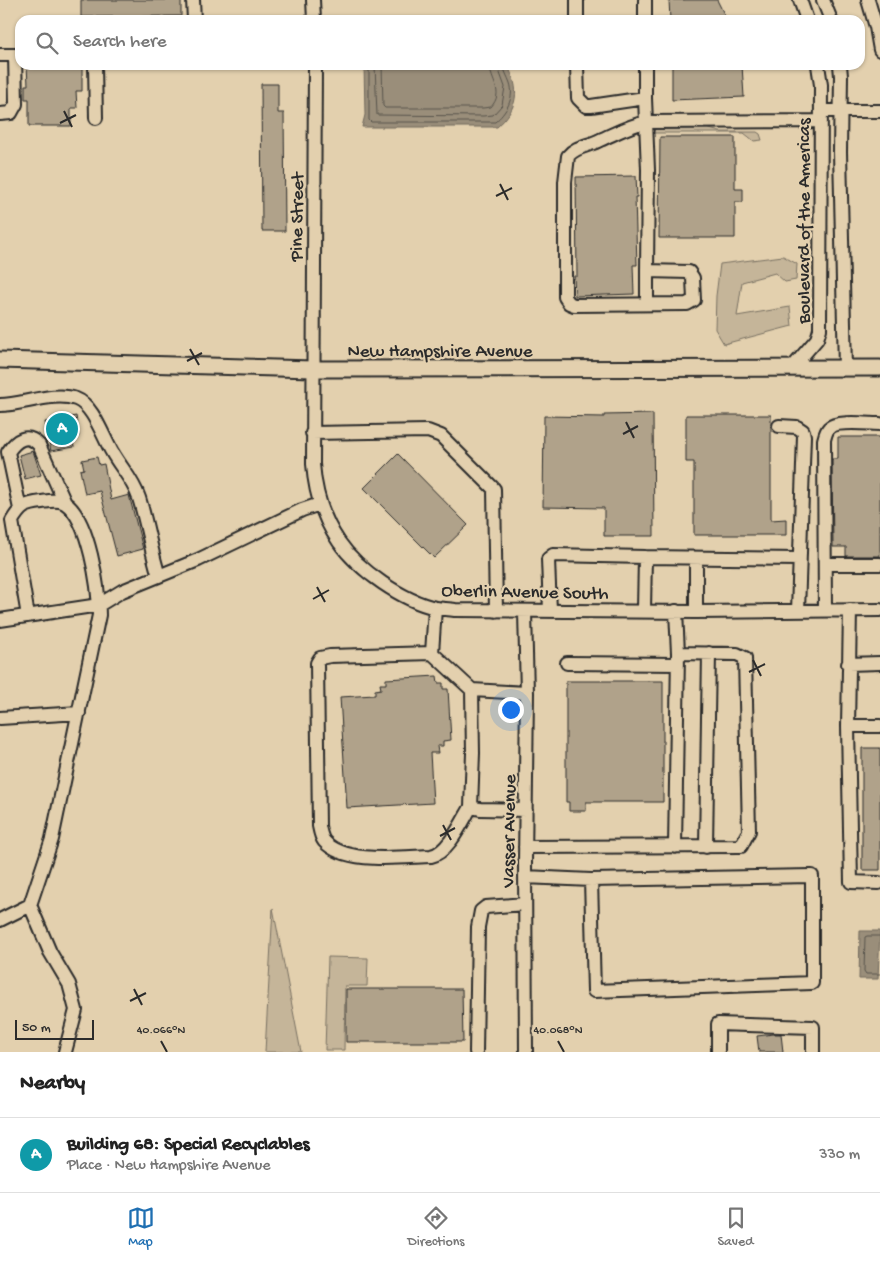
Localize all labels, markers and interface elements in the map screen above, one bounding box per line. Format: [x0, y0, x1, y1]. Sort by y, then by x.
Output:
search box [15, 15, 865, 70]
icon: search [33, 29, 61, 57]
text: Search here [73, 31, 167, 54]
street label: Boulevard of the Americas [794, 117, 817, 325]
street label: Pine Street [286, 170, 311, 263]
street label: New Hampshire Avenue [347, 341, 533, 364]
pin: A [46, 410, 78, 448]
street label: Oberlin Avenue South [441, 581, 609, 606]
your location [498, 697, 524, 723]
street label: Vasser Avenue [498, 774, 523, 889]
scale bar [15, 1017, 94, 1040]
text: 50 m [22, 1020, 51, 1037]
text: 40.066°N [137, 1024, 185, 1038]
text: 40.068°N [534, 1024, 583, 1038]
text: Nearby [20, 1072, 85, 1097]
text: Building 68: Special Recyclables [67, 1134, 310, 1157]
text: A [31, 1146, 41, 1165]
text: 330 m [819, 1146, 860, 1165]
text: Place · New Hampshire Avenue [67, 1157, 270, 1176]
tab: Map [127, 1204, 155, 1251]
tab: Directions [408, 1204, 465, 1251]
tab: Saved [718, 1204, 753, 1251]

